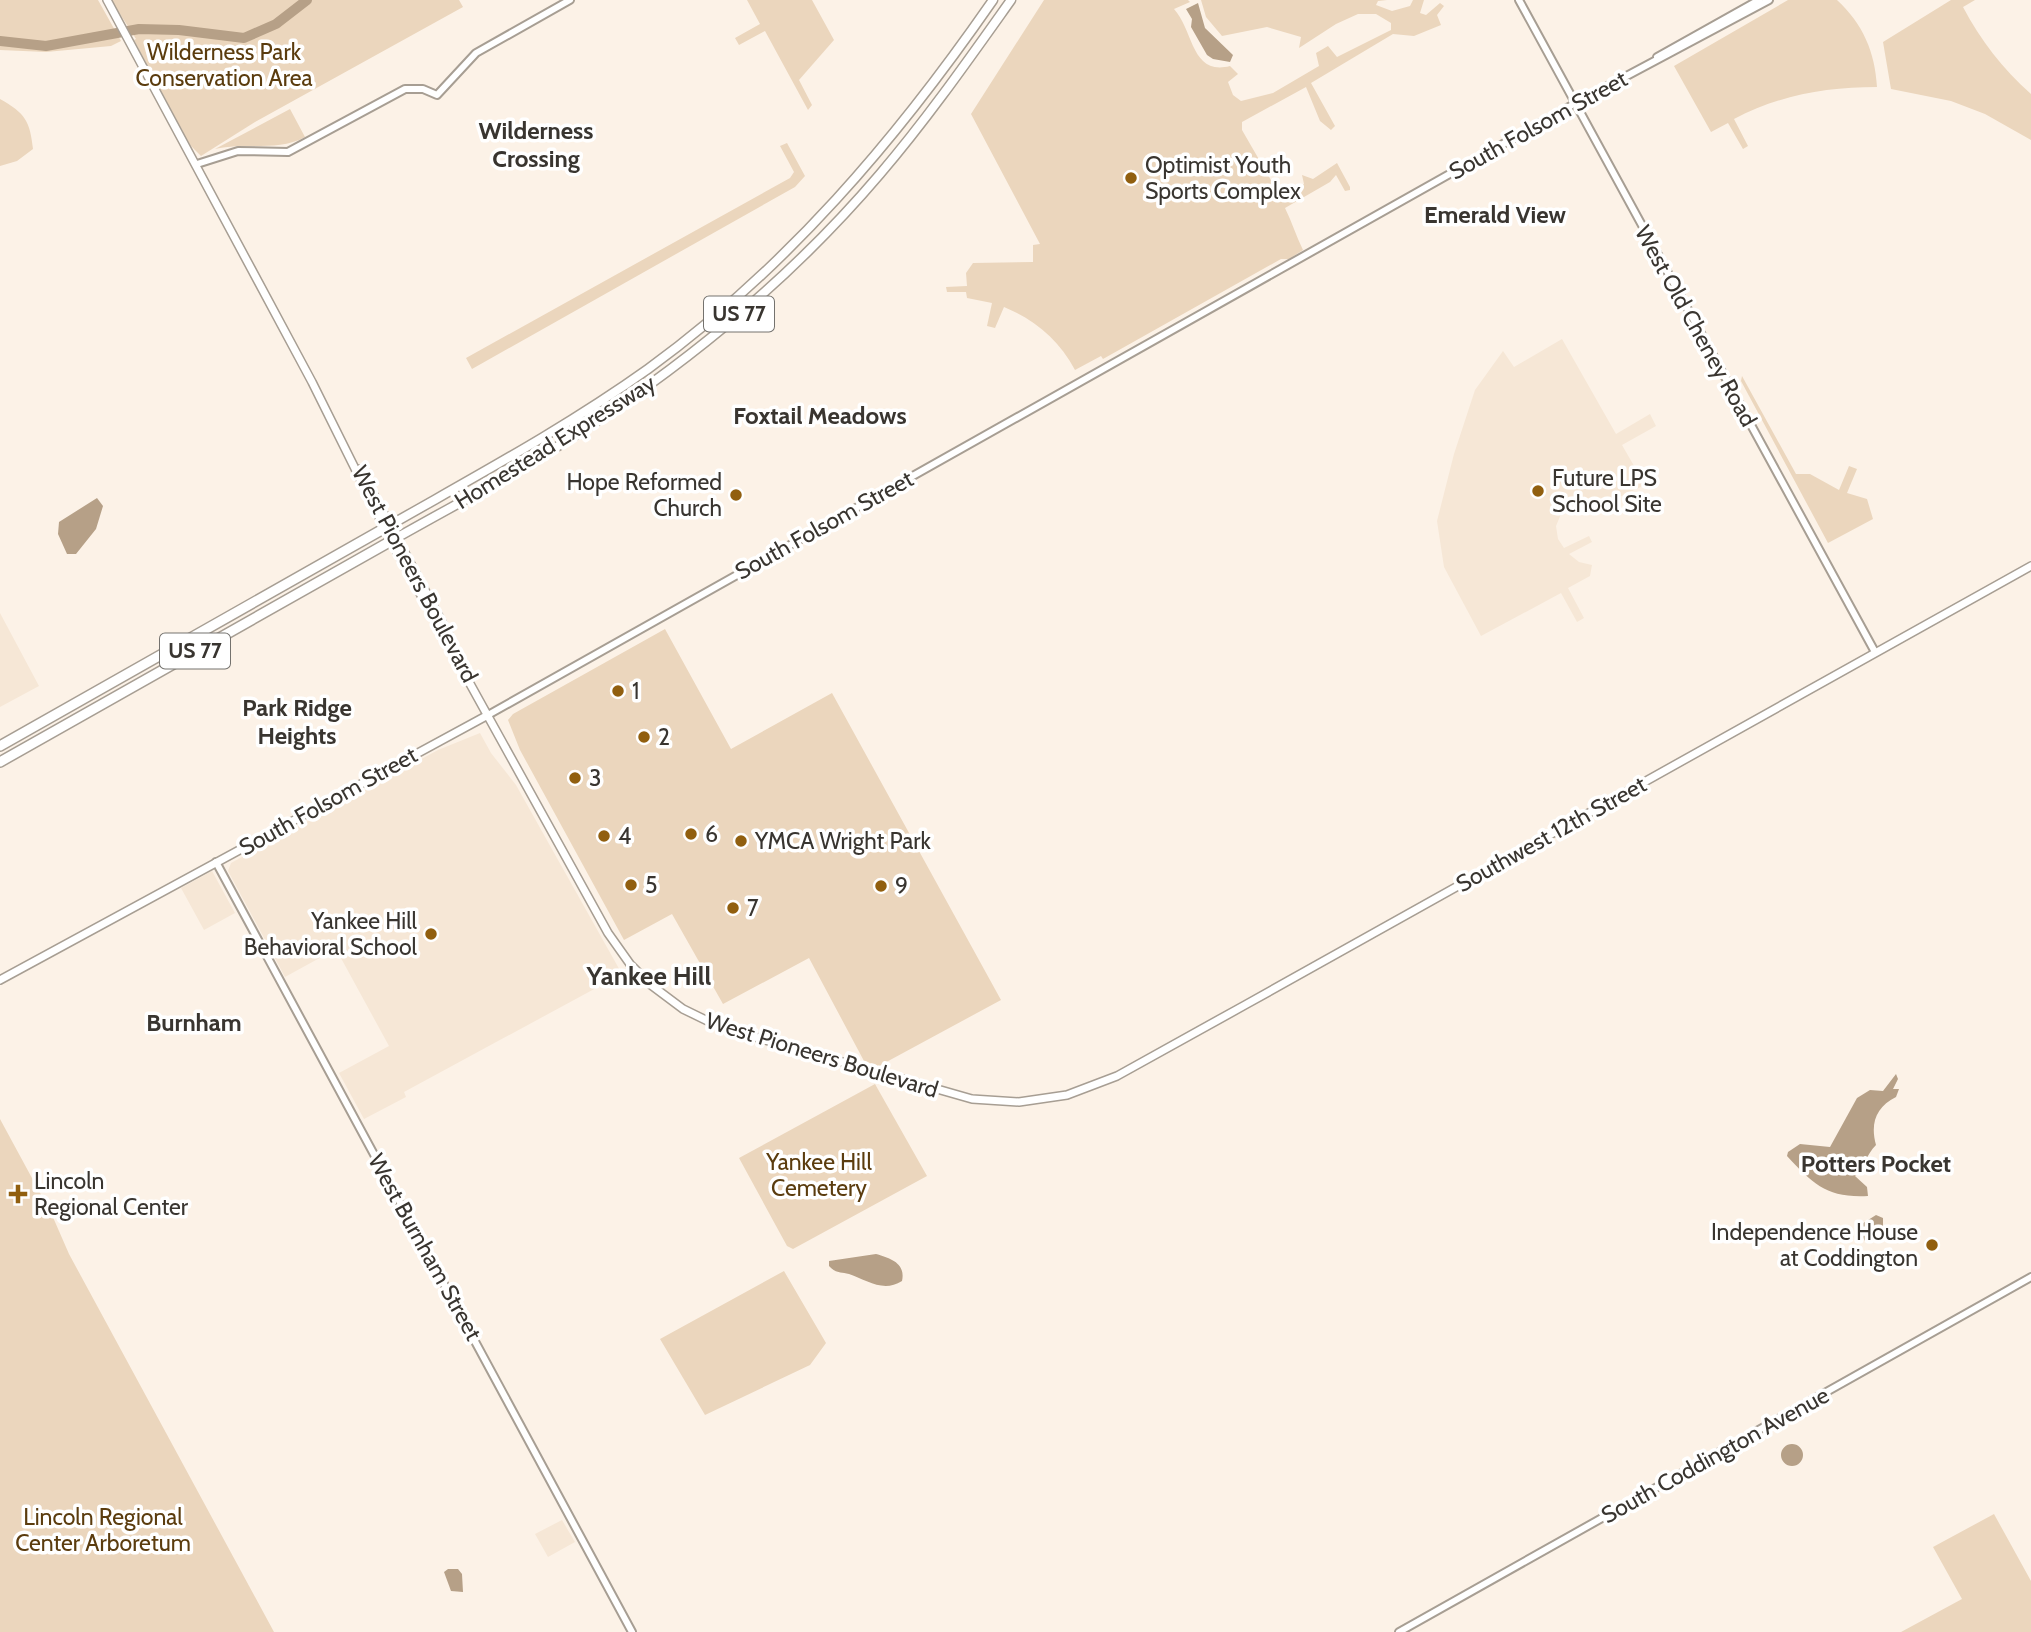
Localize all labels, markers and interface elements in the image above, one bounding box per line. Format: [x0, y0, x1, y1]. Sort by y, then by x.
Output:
park label: Wilderness Park Conservation Area [135, 38, 313, 92]
street label: South Folsom Street [1444, 64, 1632, 186]
district label: Wilderness Crossing [479, 116, 593, 173]
place label: Optimist Youth Sports Complex [1145, 151, 1301, 205]
marker: Optimist Youth Sports Complex [1123, 170, 1139, 186]
district label: Emerald View [1424, 200, 1567, 229]
street label: West Old Cheney Road [1629, 221, 1763, 431]
road number: US 77 [704, 296, 774, 332]
street label: Homestead Expressway [449, 369, 661, 515]
district label: Foxtail Meadows [733, 401, 907, 430]
street label: West Pioneers Boulevard [346, 461, 484, 687]
street label: South Folsom Street [730, 464, 918, 586]
place label: Future LPS School Site [1552, 464, 1662, 518]
place label: Hope Reformed Church [566, 468, 722, 522]
marker: Future LPS School Site [1530, 483, 1546, 499]
marker: Hope Reformed Church [728, 487, 744, 503]
road number: US 77 [160, 634, 230, 668]
place label: 1 [632, 677, 640, 705]
marker: 1 [610, 683, 626, 699]
district label: Park Ridge Heights [242, 693, 352, 750]
place label: 2 [658, 723, 670, 751]
marker: 2 [636, 729, 652, 745]
street label: South Folsom Street [234, 740, 422, 862]
place label: 3 [589, 764, 601, 792]
marker: 3 [567, 770, 583, 786]
street label: Southwest 12th Street [1451, 770, 1651, 898]
place label: 6 [705, 820, 718, 848]
place label: 4 [618, 822, 631, 850]
marker: 6 [683, 826, 699, 842]
place label: YMCA Wright Park [754, 827, 932, 855]
marker: 4 [596, 828, 612, 844]
marker: YMCA Wright Park [733, 833, 749, 849]
place label: 5 [645, 871, 657, 899]
place label: 9 [895, 872, 908, 900]
marker: 5 [623, 877, 639, 893]
marker: 9 [873, 878, 889, 894]
place label: 7 [747, 894, 759, 922]
marker: 7 [725, 900, 741, 916]
place label: Yankee Hill Behavioral School [244, 907, 418, 961]
marker: Yankee Hill Behavioral School [423, 926, 439, 942]
district label: Yankee Hill [586, 960, 712, 992]
street label: West Pioneers Boulevard [702, 1006, 942, 1104]
district label: Burnham [146, 1008, 242, 1037]
park label: Yankee Hill Cemetery [765, 1148, 872, 1202]
street label: West Burnham Street [362, 1149, 488, 1345]
district label: Potters Pocket [1801, 1149, 1951, 1178]
place label: Lincoln Regional Center [34, 1167, 189, 1221]
marker: Lincoln Regional Center [8, 1184, 28, 1204]
place label: Independence House at Coddington [1711, 1218, 1918, 1272]
marker: Independence House at Coddington [1924, 1237, 1940, 1253]
street label: South Coddington Avenue [1596, 1381, 1834, 1529]
park label: Lincoln Regional Center Arboretum [15, 1503, 191, 1557]

